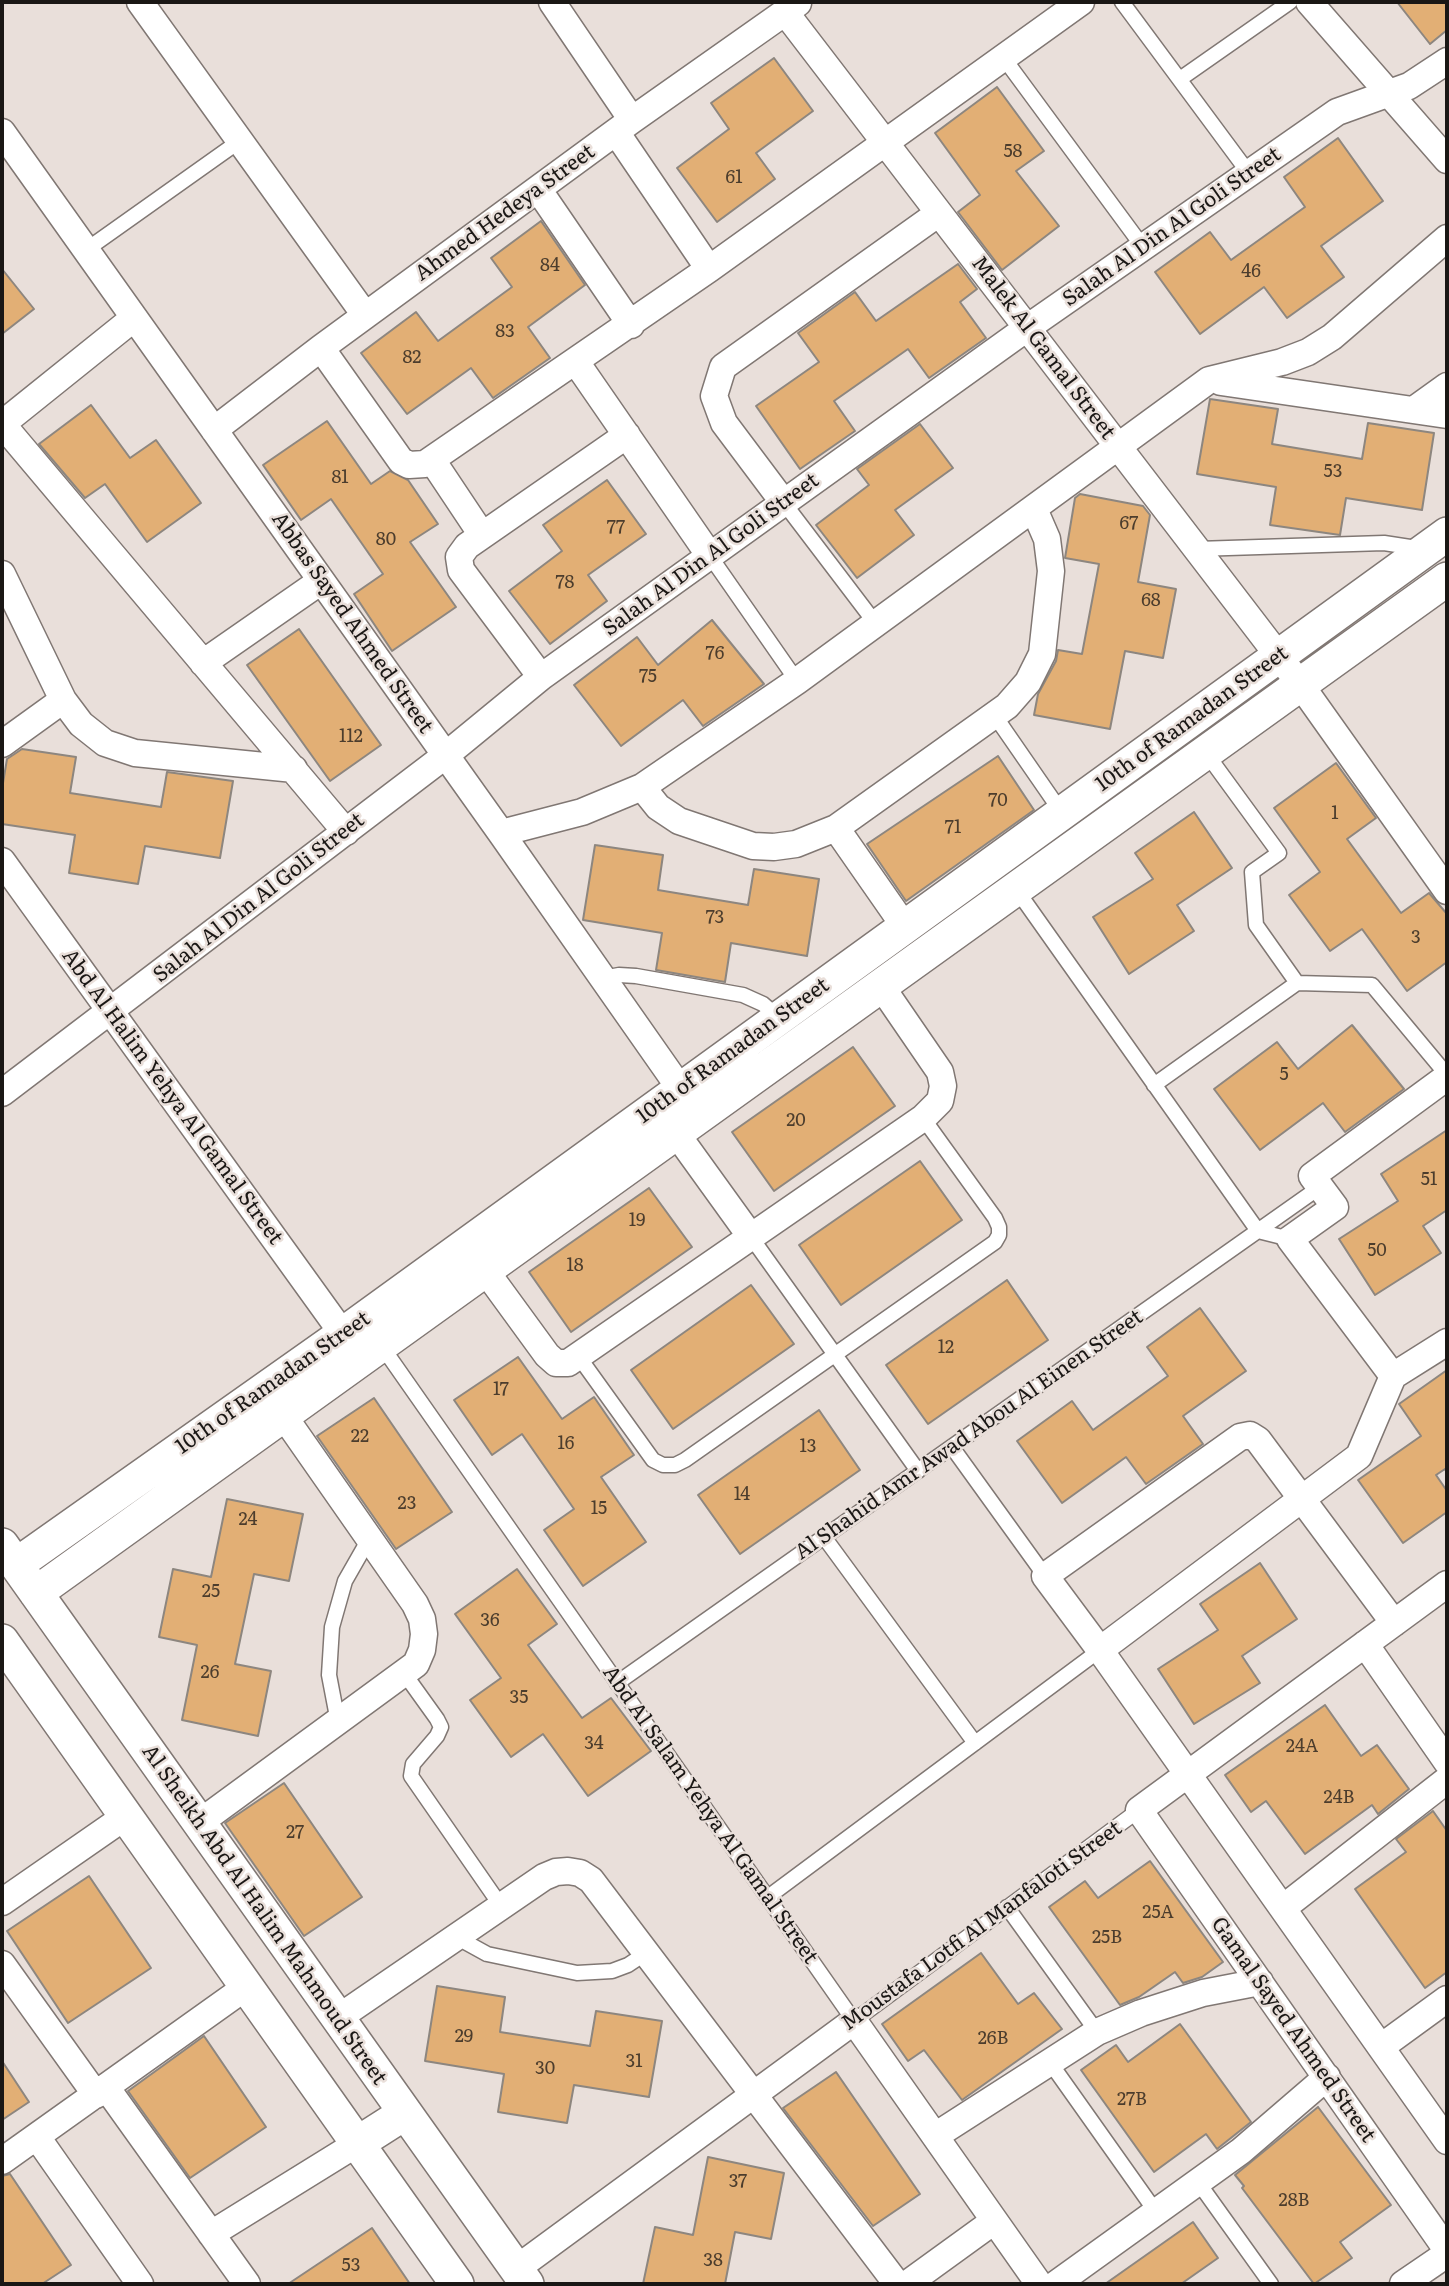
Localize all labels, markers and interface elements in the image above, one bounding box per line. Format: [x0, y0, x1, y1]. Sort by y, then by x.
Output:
street label: Ahmed Hedeya Street [410, 139, 600, 287]
house number: 58 [1003, 141, 1023, 163]
street label: Salah Al Din Al Goli Street [1058, 142, 1286, 312]
house number: 61 [726, 167, 742, 189]
street label: Malek Al Gamal Street [966, 251, 1120, 445]
house number: 84 [540, 255, 560, 277]
house number: 46 [1241, 261, 1261, 283]
house number: 83 [495, 321, 515, 343]
house number: 82 [403, 347, 421, 369]
house number: 53 [1324, 461, 1342, 483]
house number: 81 [331, 467, 349, 489]
street label: Salah Al Din Al Goli Street [598, 468, 824, 642]
street label: Abbas Sayed Ahmed Street [266, 508, 438, 738]
house number: 67 [1120, 513, 1138, 535]
house number: 77 [607, 517, 625, 539]
house number: 80 [376, 529, 396, 551]
house number: 78 [555, 572, 575, 594]
house number: 68 [1141, 590, 1161, 612]
street label: 10th of Ramadan Street [1091, 641, 1293, 797]
house number: 76 [706, 643, 724, 665]
house number: 75 [639, 666, 657, 688]
house number: 112 [339, 726, 363, 748]
house number: 70 [988, 790, 1008, 812]
house number: 1 [1331, 803, 1339, 825]
street label: Salah Al Din Al Goli Street [149, 808, 369, 988]
house number: 71 [945, 817, 961, 839]
house number: 73 [706, 907, 724, 929]
house number: 3 [1411, 927, 1421, 949]
street label: Abd Al Halim Yehya Al Gamal Street [56, 944, 288, 1250]
street label: 10th of Ramadan Street [632, 973, 834, 1129]
house number: 5 [1279, 1064, 1289, 1086]
house number: 20 [786, 1110, 806, 1132]
house number: 51 [1421, 1169, 1437, 1191]
house number: 19 [629, 1210, 645, 1232]
house number: 50 [1367, 1240, 1387, 1262]
house number: 18 [566, 1255, 584, 1277]
street label: Al Shahid Amr Awad Abou Al Einen Street [790, 1305, 1148, 1565]
street label: 10th of Ramadan Street [171, 1306, 375, 1460]
house number: 12 [938, 1337, 954, 1359]
house number: 17 [493, 1379, 509, 1401]
house number: 22 [351, 1426, 369, 1448]
house number: 16 [558, 1433, 574, 1455]
house number: 13 [799, 1436, 817, 1458]
house number: 14 [734, 1484, 750, 1506]
house number: 23 [398, 1493, 416, 1515]
house number: 15 [591, 1498, 607, 1520]
house number: 24 [238, 1509, 258, 1531]
house number: 25 [202, 1581, 220, 1603]
house number: 36 [480, 1610, 500, 1632]
street label: Abd Al Salam Yehya Al Gamal Street [597, 1661, 823, 1969]
house number: 26 [201, 1662, 219, 1684]
house number: 35 [510, 1687, 528, 1709]
house number: 34 [584, 1733, 604, 1755]
house number: 24A [1286, 1736, 1318, 1758]
street label: Al Sheikh Abd Al Halim Mahmoud Street [136, 1740, 392, 2090]
house number: 24B [1324, 1787, 1354, 1809]
street label: Moustafa Lotfi Al Manfaloti Street [837, 1816, 1127, 2036]
house number: 27 [286, 1822, 304, 1844]
house number: 25A [1142, 1902, 1174, 1924]
street label: Gamal Sayed Ahmed Street [1205, 1912, 1381, 2148]
house number: 25B [1092, 1927, 1122, 1949]
house number: 29 [455, 2026, 473, 2048]
house number: 26B [978, 2028, 1008, 2050]
house number: 31 [625, 2051, 643, 2073]
house number: 30 [535, 2058, 555, 2080]
house number: 27B [1117, 2089, 1147, 2111]
house number: 37 [729, 2171, 747, 2193]
house number: 28B [1279, 2190, 1309, 2212]
house number: 38 [703, 2250, 723, 2272]
house number: 53 [342, 2255, 360, 2277]

